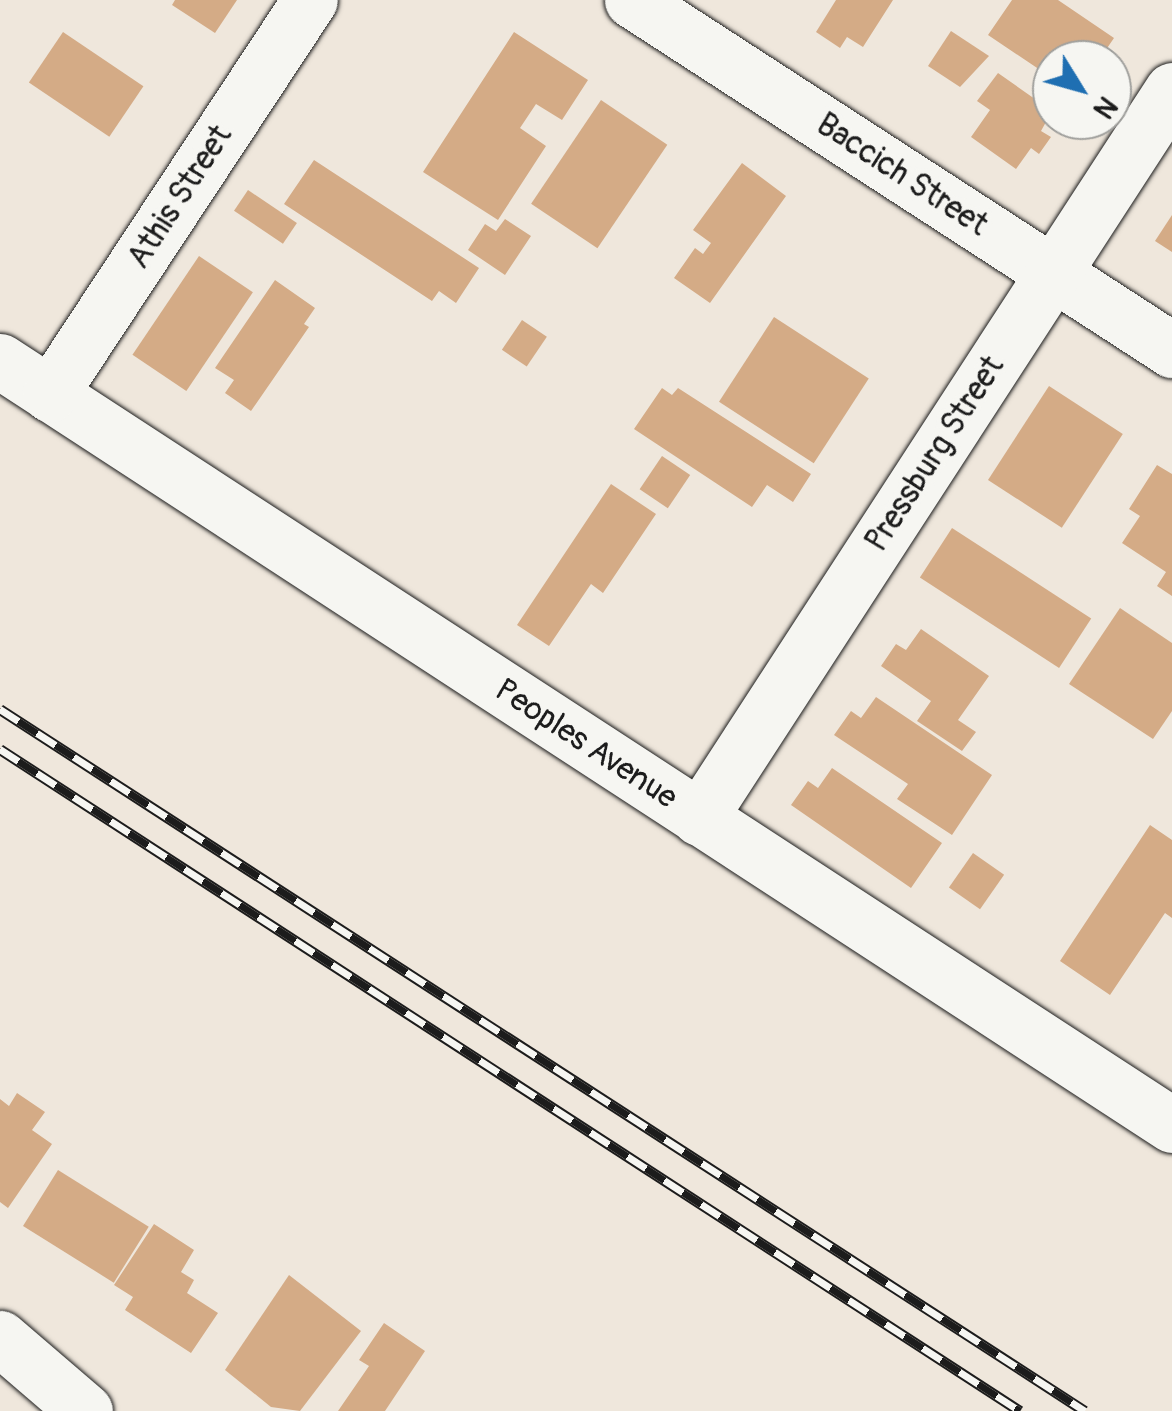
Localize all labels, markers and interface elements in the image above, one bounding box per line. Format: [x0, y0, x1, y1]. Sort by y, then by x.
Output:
north arrow [1032, 40, 1132, 140]
text: N [1085, 89, 1124, 125]
street label: Baccich Street [809, 105, 995, 245]
street label: Athis Street [120, 118, 240, 276]
street label: Pressburg Street [858, 349, 1012, 559]
street label: Peoples Avenue [488, 671, 684, 817]

